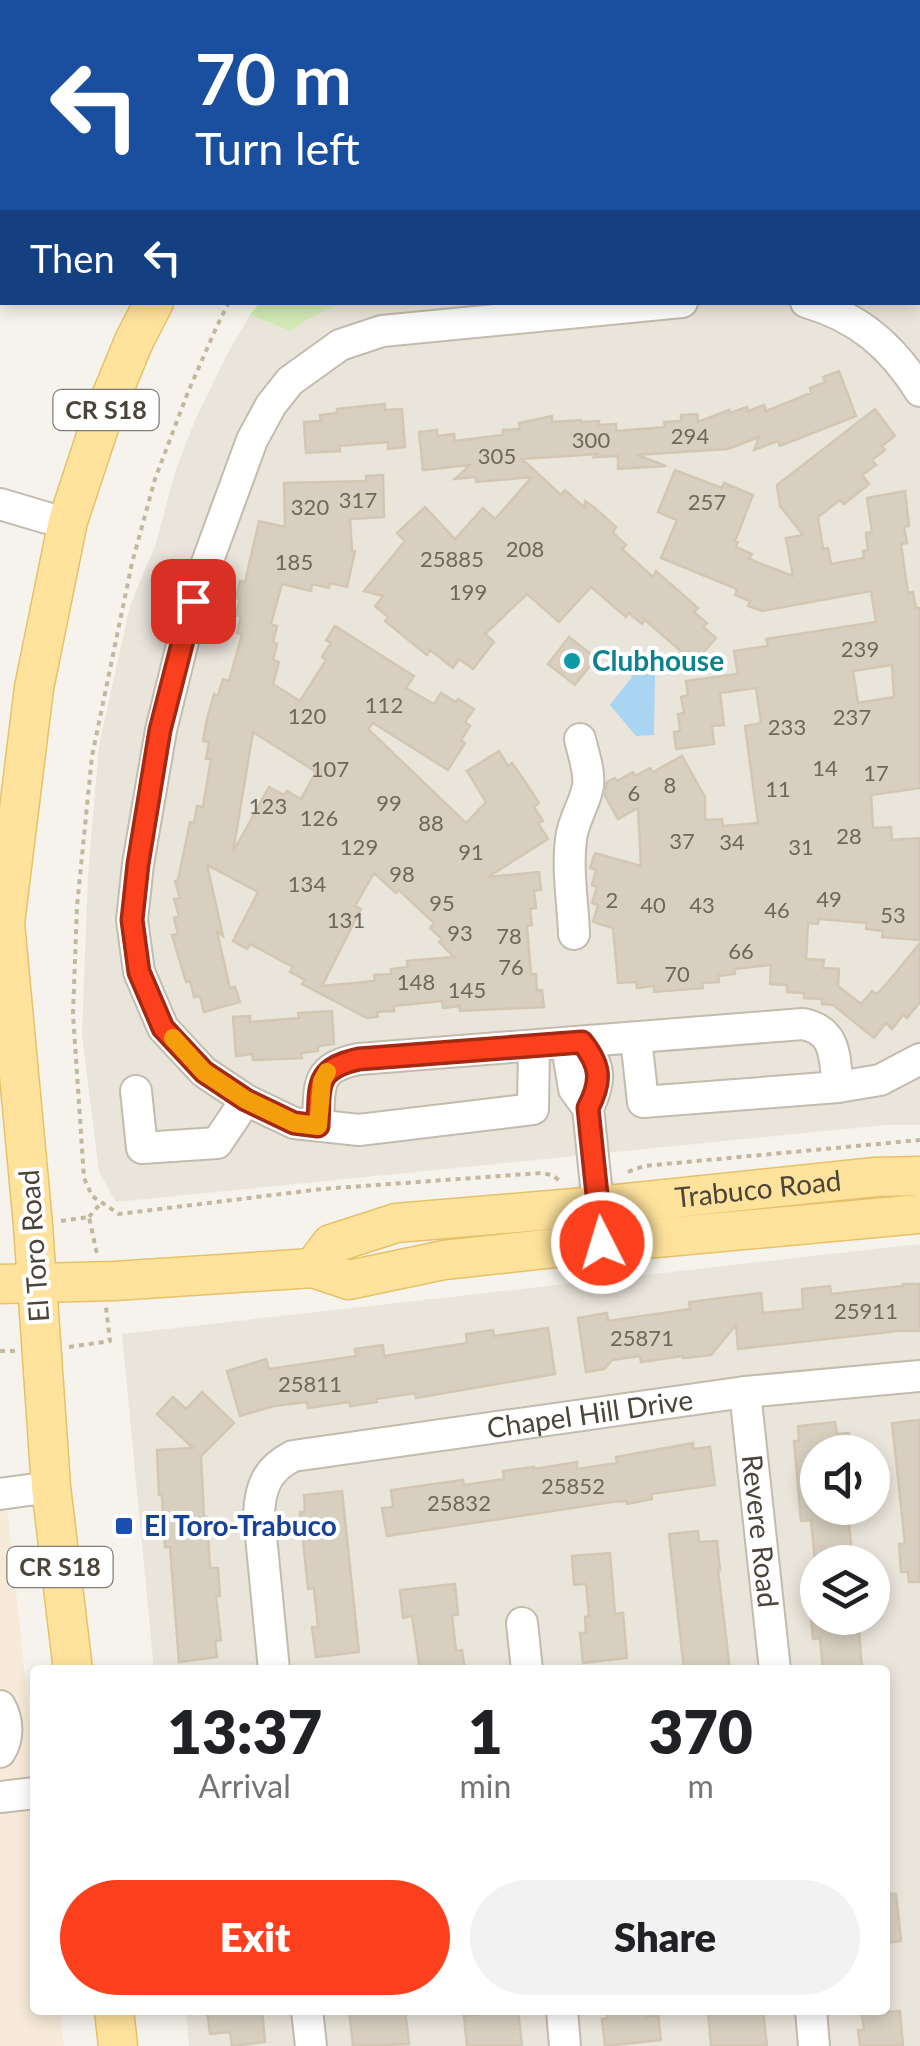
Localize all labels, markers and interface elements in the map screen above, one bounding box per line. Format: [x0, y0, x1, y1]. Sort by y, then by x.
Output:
text: 70 m [195, 36, 352, 120]
icon: left [30, 40, 160, 170]
text: Turn left [195, 121, 360, 175]
icon: left [135, 230, 190, 285]
text: Then [30, 235, 115, 281]
road number: CR S18 [54, 390, 158, 430]
house number: 294 [671, 422, 709, 449]
house number: 300 [572, 426, 610, 453]
house number: 305 [478, 442, 516, 469]
house number: 317 [339, 486, 377, 513]
house number: 257 [688, 488, 726, 515]
house number: 320 [291, 493, 329, 520]
house number: 208 [506, 535, 544, 562]
house number: 25885 [420, 545, 484, 572]
house number: 185 [275, 548, 313, 575]
pin [151, 559, 236, 644]
icon: arrive [166, 574, 221, 629]
house number: 199 [449, 578, 487, 605]
house number: 239 [841, 635, 879, 662]
place label: Clubhouse [592, 643, 724, 677]
marker: Clubhouse [561, 650, 583, 672]
house number: 112 [365, 691, 403, 718]
house number: 120 [288, 702, 326, 729]
house number: 237 [833, 703, 871, 730]
house number: 233 [768, 713, 806, 740]
house number: 14 [812, 754, 838, 781]
house number: 107 [311, 755, 349, 782]
house number: 17 [863, 759, 889, 786]
house number: 8 [664, 771, 676, 798]
house number: 11 [765, 775, 791, 802]
house number: 6 [628, 779, 640, 806]
house number: 99 [376, 789, 402, 816]
house number: 123 [249, 792, 287, 819]
house number: 126 [300, 804, 338, 831]
house number: 88 [418, 809, 444, 836]
house number: 28 [836, 822, 862, 849]
house number: 37 [669, 827, 695, 854]
house number: 34 [719, 828, 745, 855]
house number: 129 [340, 833, 378, 860]
house number: 31 [788, 833, 814, 860]
house number: 91 [458, 838, 484, 865]
house number: 98 [389, 860, 415, 887]
house number: 134 [288, 870, 326, 897]
house number: 49 [816, 885, 842, 912]
house number: 2 [606, 886, 618, 913]
house number: 95 [429, 889, 455, 916]
house number: 40 [640, 891, 666, 918]
house number: 43 [689, 891, 715, 918]
house number: 46 [764, 896, 790, 923]
house number: 53 [880, 901, 906, 928]
house number: 131 [327, 906, 365, 933]
house number: 93 [447, 919, 473, 946]
house number: 78 [496, 922, 522, 949]
house number: 66 [728, 937, 754, 964]
house number: 76 [498, 953, 524, 980]
house number: 70 [664, 960, 690, 987]
house number: 148 [397, 968, 435, 995]
house number: 145 [448, 976, 486, 1003]
street label: Trabuco Road [673, 1163, 843, 1214]
street label: El Toro Road [11, 1169, 55, 1323]
position arrow [550, 1191, 654, 1295]
house number: 25911 [834, 1297, 898, 1324]
house number: 25871 [610, 1324, 674, 1351]
house number: 25811 [278, 1370, 342, 1397]
street label: Chapel Hill Drive [485, 1382, 695, 1444]
map controls [800, 1435, 890, 1635]
button: sound [800, 1435, 890, 1525]
street label: Revere Road [736, 1453, 786, 1609]
house number: 25852 [541, 1472, 605, 1499]
house number: 25832 [427, 1489, 491, 1516]
place label: El Toro-Trabuco [144, 1508, 337, 1542]
marker: El Toro-Trabuco [113, 1515, 135, 1537]
button: layers [800, 1545, 890, 1635]
road number: CR S18 [8, 1547, 112, 1587]
text: 13:37 [167, 1695, 322, 1767]
text: 1 [468, 1695, 503, 1767]
text: 370 [648, 1695, 753, 1767]
text: Arrival [199, 1766, 291, 1805]
text: min [459, 1766, 511, 1805]
text: m [687, 1766, 714, 1805]
button: Exit [60, 1880, 450, 1995]
button: Share [470, 1880, 860, 1995]

